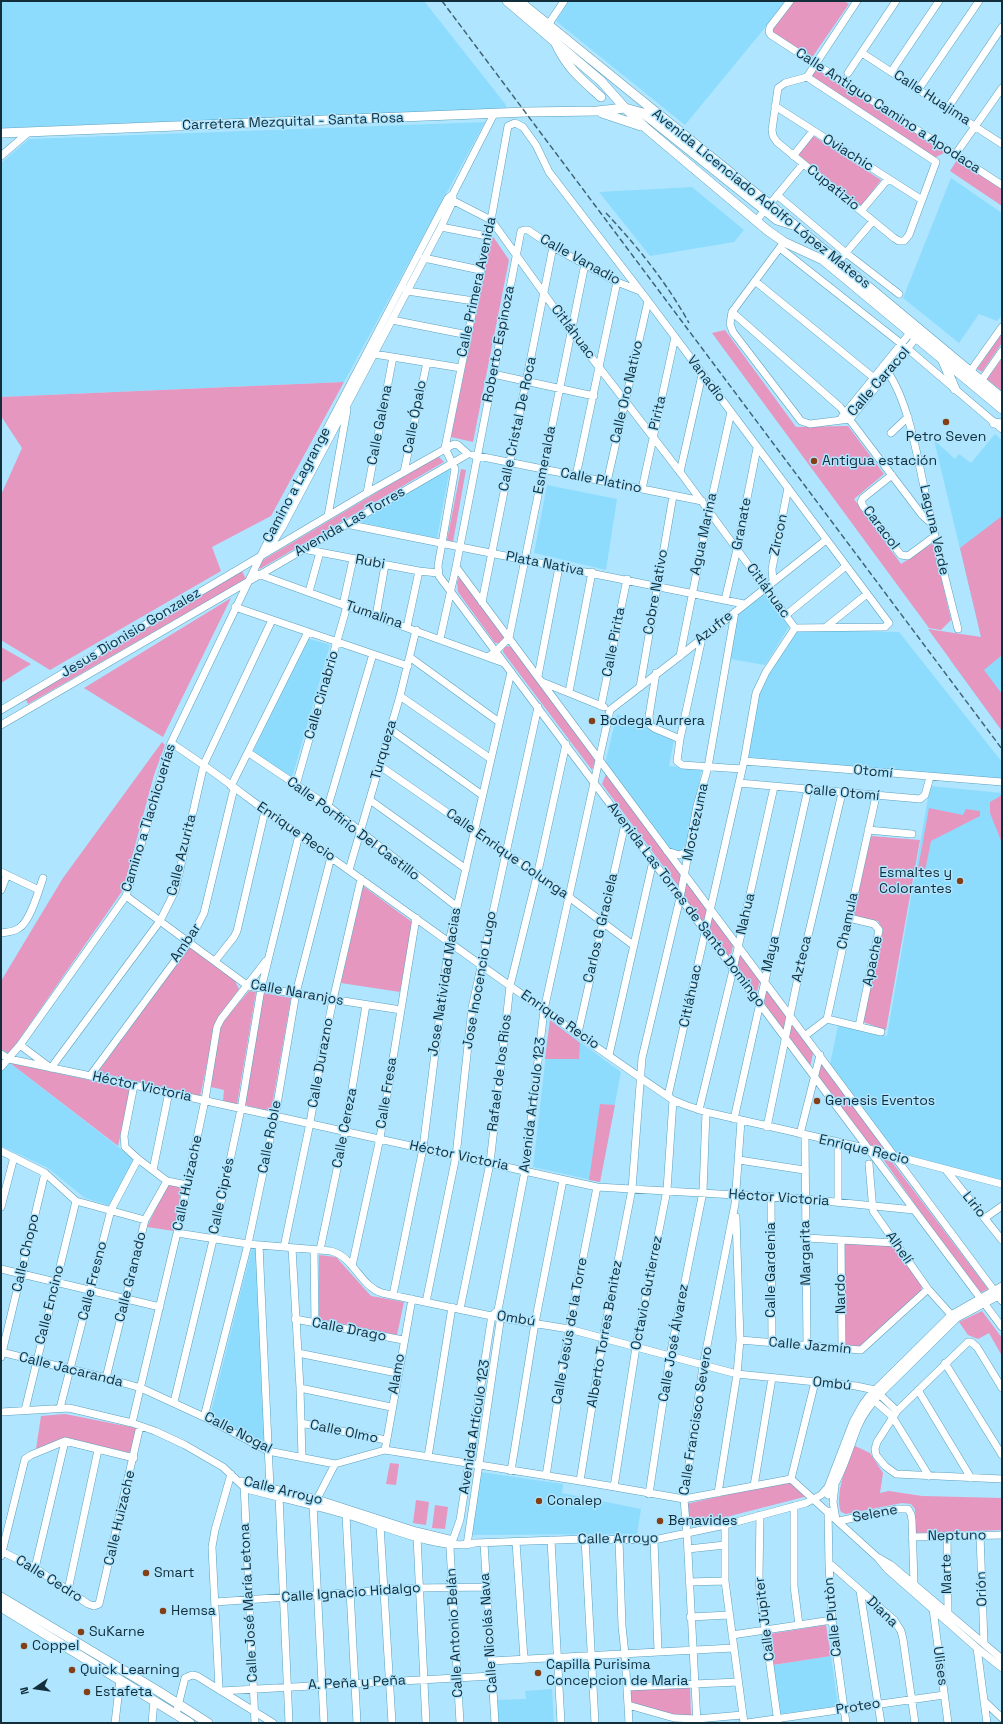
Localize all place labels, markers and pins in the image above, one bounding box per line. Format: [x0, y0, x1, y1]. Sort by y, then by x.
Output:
marker: Petro Seven [941, 417, 951, 427]
place label: Petro Seven [906, 429, 986, 445]
place label: Antigua estación [822, 453, 937, 469]
marker: Antigua estación [809, 456, 819, 466]
place label: Bodega Aurrera [600, 713, 705, 729]
marker: Bodega Aurrera [587, 716, 597, 726]
place label: Esmaltes y Colorantes [879, 865, 952, 898]
marker: Esmaltes y Colorantes [955, 876, 965, 886]
place label: Genesis Eventos [825, 1093, 935, 1109]
marker: Genesis Eventos [812, 1096, 822, 1106]
place label: Conalep [547, 1493, 602, 1509]
marker: Conalep [534, 1496, 544, 1506]
place label: Benavides [668, 1513, 737, 1529]
marker: Benavides [655, 1516, 665, 1526]
place label: Smart [154, 1565, 194, 1581]
marker: Smart [141, 1568, 151, 1578]
place label: Hemsa [171, 1603, 216, 1619]
marker: Hemsa [158, 1606, 168, 1616]
place label: SuKarne [89, 1624, 145, 1640]
marker: SuKarne [76, 1627, 86, 1637]
place label: Coppel [32, 1638, 79, 1654]
marker: Coppel [19, 1641, 29, 1651]
place label: Capilla Purisima Concepcion de Maria [546, 1657, 688, 1690]
place label: Quick Learning [80, 1662, 180, 1678]
marker: Quick Learning [67, 1665, 77, 1675]
marker: Capilla Purisima Concepcion de Maria [533, 1668, 543, 1678]
place label: Estafeta [95, 1684, 152, 1700]
marker: Estafeta [82, 1687, 92, 1697]

